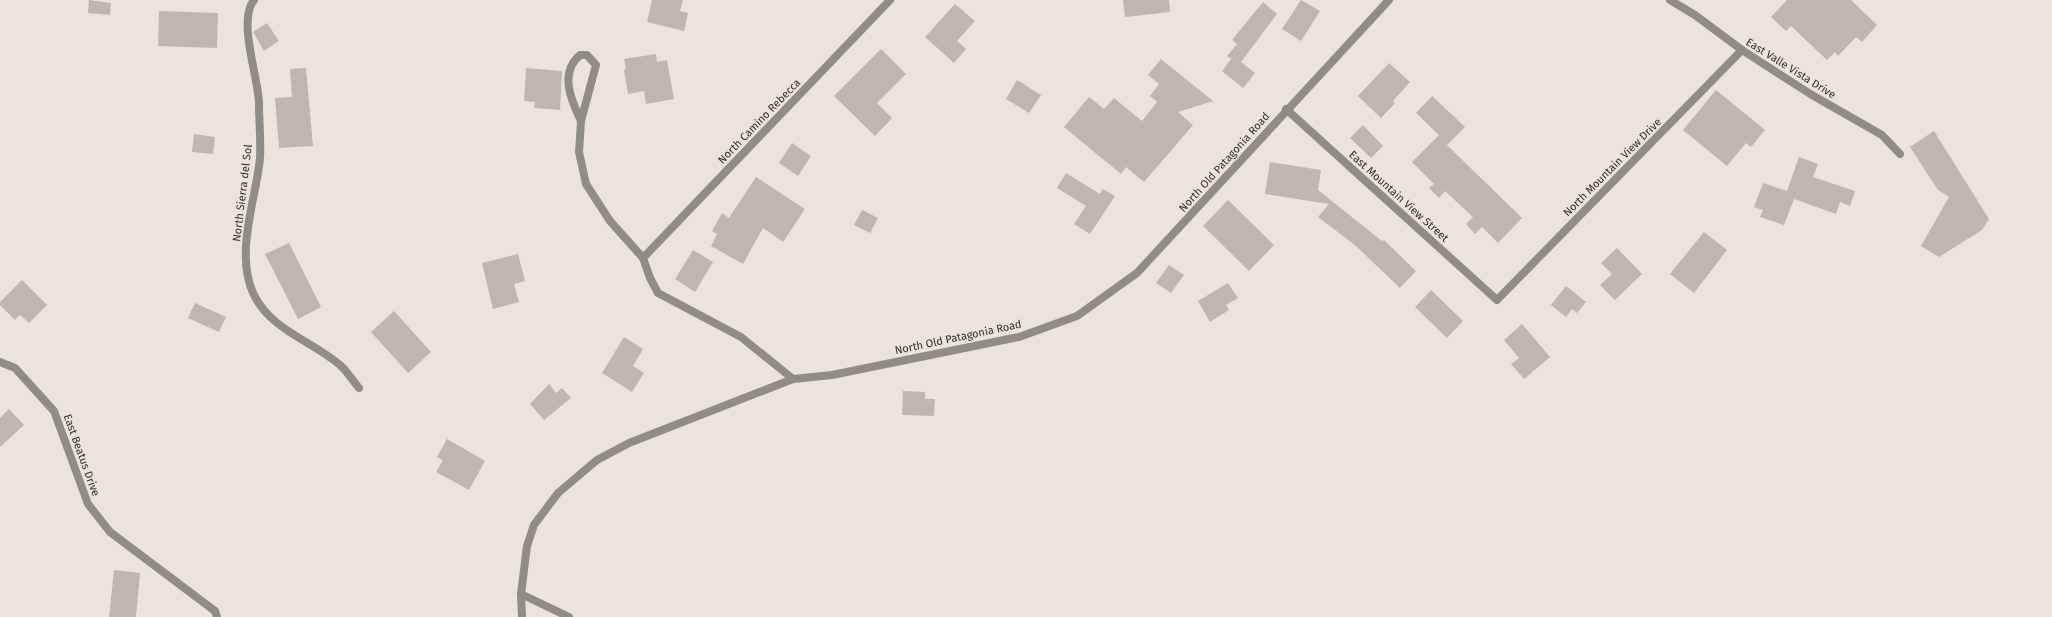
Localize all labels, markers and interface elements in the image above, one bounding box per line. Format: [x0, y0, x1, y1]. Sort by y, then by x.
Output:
street label: East Valle Vista Drive [1743, 36, 1838, 101]
street label: North Camino Rebecca [715, 76, 803, 167]
street label: North Old Patagonia Road [1176, 110, 1272, 215]
street label: North Mountain View Drive [1561, 116, 1664, 219]
street label: North Sierra del Sol [230, 144, 255, 242]
street label: East Mountain View Street [1346, 148, 1451, 245]
street label: North Old Patagonia Road [894, 318, 1023, 357]
street label: East Beatus Drive [61, 412, 102, 498]

